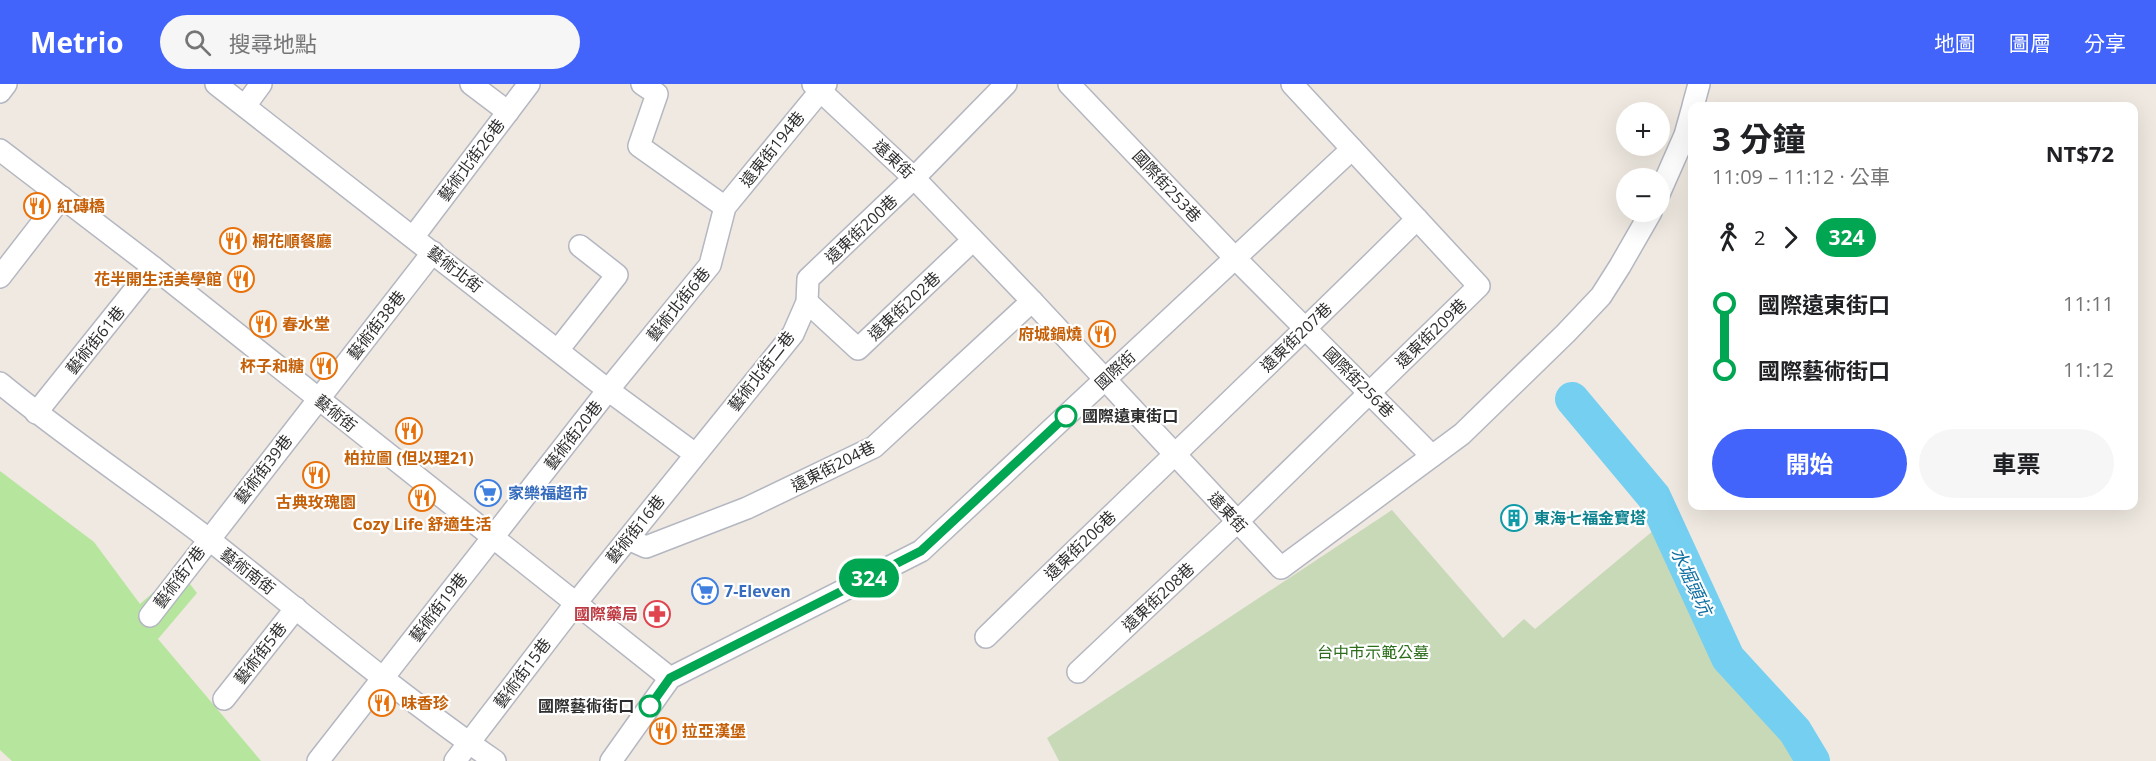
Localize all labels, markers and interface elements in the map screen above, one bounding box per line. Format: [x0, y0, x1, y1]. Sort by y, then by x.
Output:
search box [160, 15, 580, 69]
text: Metrio [30, 23, 124, 61]
icon: search [181, 26, 214, 59]
text: 搜尋地點 [229, 28, 317, 58]
text: 地圖 [1934, 29, 1976, 57]
text: 圖層 [2009, 29, 2051, 57]
text: 分享 [2084, 29, 2126, 57]
map controls [1616, 102, 1670, 222]
button: + [1616, 102, 1670, 156]
street label: 遠東街194巷 [735, 107, 809, 191]
street label: 藝術北街26巷 [433, 114, 509, 206]
text: 3 分鐘 [1712, 116, 1805, 161]
street label: 遠東街 [869, 135, 919, 183]
text: NT$72 [2046, 138, 2114, 168]
street label: 國際街253巷 [1128, 145, 1206, 227]
text: 11:09 – 11:12 · 公車 [1712, 163, 1890, 190]
button: − [1616, 168, 1670, 222]
street label: 遠東街200巷 [820, 190, 902, 268]
restaurant icon: 紅磚橋 [22, 191, 52, 221]
place label: 紅磚橋 [57, 195, 105, 217]
icon: walk [1712, 221, 1745, 254]
icon: forward [1774, 221, 1807, 254]
text: 324 [1828, 223, 1864, 251]
text: 2 [1754, 224, 1765, 251]
restaurant icon: 桐花順餐廳 [218, 226, 248, 256]
place label: 桐花順餐廳 [252, 230, 332, 252]
street label: 藝術北街 [423, 241, 487, 297]
street label: 藝術北街6巷 [641, 262, 715, 346]
restaurant icon: 花半開生活美學館 [226, 264, 256, 294]
street label: 遠東街202巷 [863, 267, 945, 345]
place label: 花半開生活美學館 [94, 268, 222, 290]
street label: 藝術街38巷 [342, 286, 410, 364]
text: 國際遠東街口 [1758, 289, 1890, 319]
text: 11:11 [2063, 290, 2114, 317]
street label: 遠東街209巷 [1390, 293, 1472, 373]
street label: 遠東街207巷 [1255, 297, 1337, 377]
street label: 藝術街61巷 [61, 301, 129, 379]
restaurant icon: 春水堂 [248, 309, 278, 339]
place label: 春水堂 [282, 313, 330, 335]
restaurant icon: 府城鍋燒 [1087, 319, 1117, 349]
place label: 府城鍋燒 [1018, 323, 1082, 345]
street label: 藝術北街二巷 [723, 326, 799, 416]
street label: 國際街256巷 [1319, 342, 1399, 422]
street label: 國際街 [1090, 346, 1140, 394]
restaurant icon: 杯子和糖 [309, 351, 339, 381]
place label: 杯子和糖 [240, 355, 304, 377]
text: 國際藝術街口 [1758, 355, 1890, 385]
text: 11:12 [2063, 356, 2114, 383]
street label: 藝術街 [310, 389, 362, 437]
street label: 藝術街20巷 [539, 396, 607, 474]
marker: 國際遠東街口 [1055, 405, 1077, 427]
place label: 國際遠東街口 [1082, 405, 1178, 427]
restaurant icon: 柏拉圖 (但以理21) [394, 416, 424, 446]
button: 開始 [1712, 429, 1907, 498]
button: 車票 [1919, 429, 2114, 498]
street label: 藝術街39巷 [229, 430, 297, 508]
street label: 遠東街204巷 [787, 435, 879, 497]
place label: 柏拉圖 (但以理21) [344, 447, 474, 469]
restaurant icon: 古典玫瑰園 [301, 460, 331, 490]
supermarket icon: 家樂福超市 [473, 478, 503, 508]
place label: 家樂福超市 [508, 482, 588, 504]
restaurant icon: Cozy Life 舒適生活 [407, 483, 437, 513]
street label: 遠東街 [1204, 487, 1252, 537]
street label: 藝術街16巷 [601, 490, 669, 568]
place label: 古典玫瑰園 [276, 491, 356, 513]
building icon: 東海七福金寶塔 [1499, 503, 1529, 533]
street label: 遠東街206巷 [1039, 505, 1121, 585]
place label: 東海七福金寶塔 [1534, 507, 1646, 529]
place label: Cozy Life 舒適生活 [353, 513, 491, 535]
street label: 藝術街7巷 [148, 541, 210, 613]
street label: 藝術南街 [216, 543, 280, 599]
water label: 水堀頭坑 [1666, 543, 1719, 621]
line badge: 324 [834, 558, 904, 598]
street label: 遠東街208巷 [1117, 558, 1199, 636]
text: 324 [851, 564, 887, 592]
street label: 藝術街19巷 [404, 568, 472, 646]
supermarket icon: 7-Eleven [690, 576, 720, 606]
place label: 7-Eleven [724, 580, 791, 602]
pharmacy icon: 國際藥局 [642, 599, 672, 629]
place label: 國際藥局 [574, 603, 638, 625]
street label: 藝術街5巷 [229, 617, 291, 689]
street label: 藝術街15巷 [488, 634, 556, 712]
park label: 台中市示範公墓 [1317, 641, 1429, 663]
restaurant icon: 味香珍 [367, 688, 397, 718]
place label: 味香珍 [401, 692, 449, 714]
place label: 國際藝術街口 [538, 695, 634, 717]
marker: 國際藝術街口 [639, 695, 661, 717]
restaurant icon: 拉亞漢堡 [648, 716, 678, 746]
place label: 拉亞漢堡 [682, 720, 746, 742]

